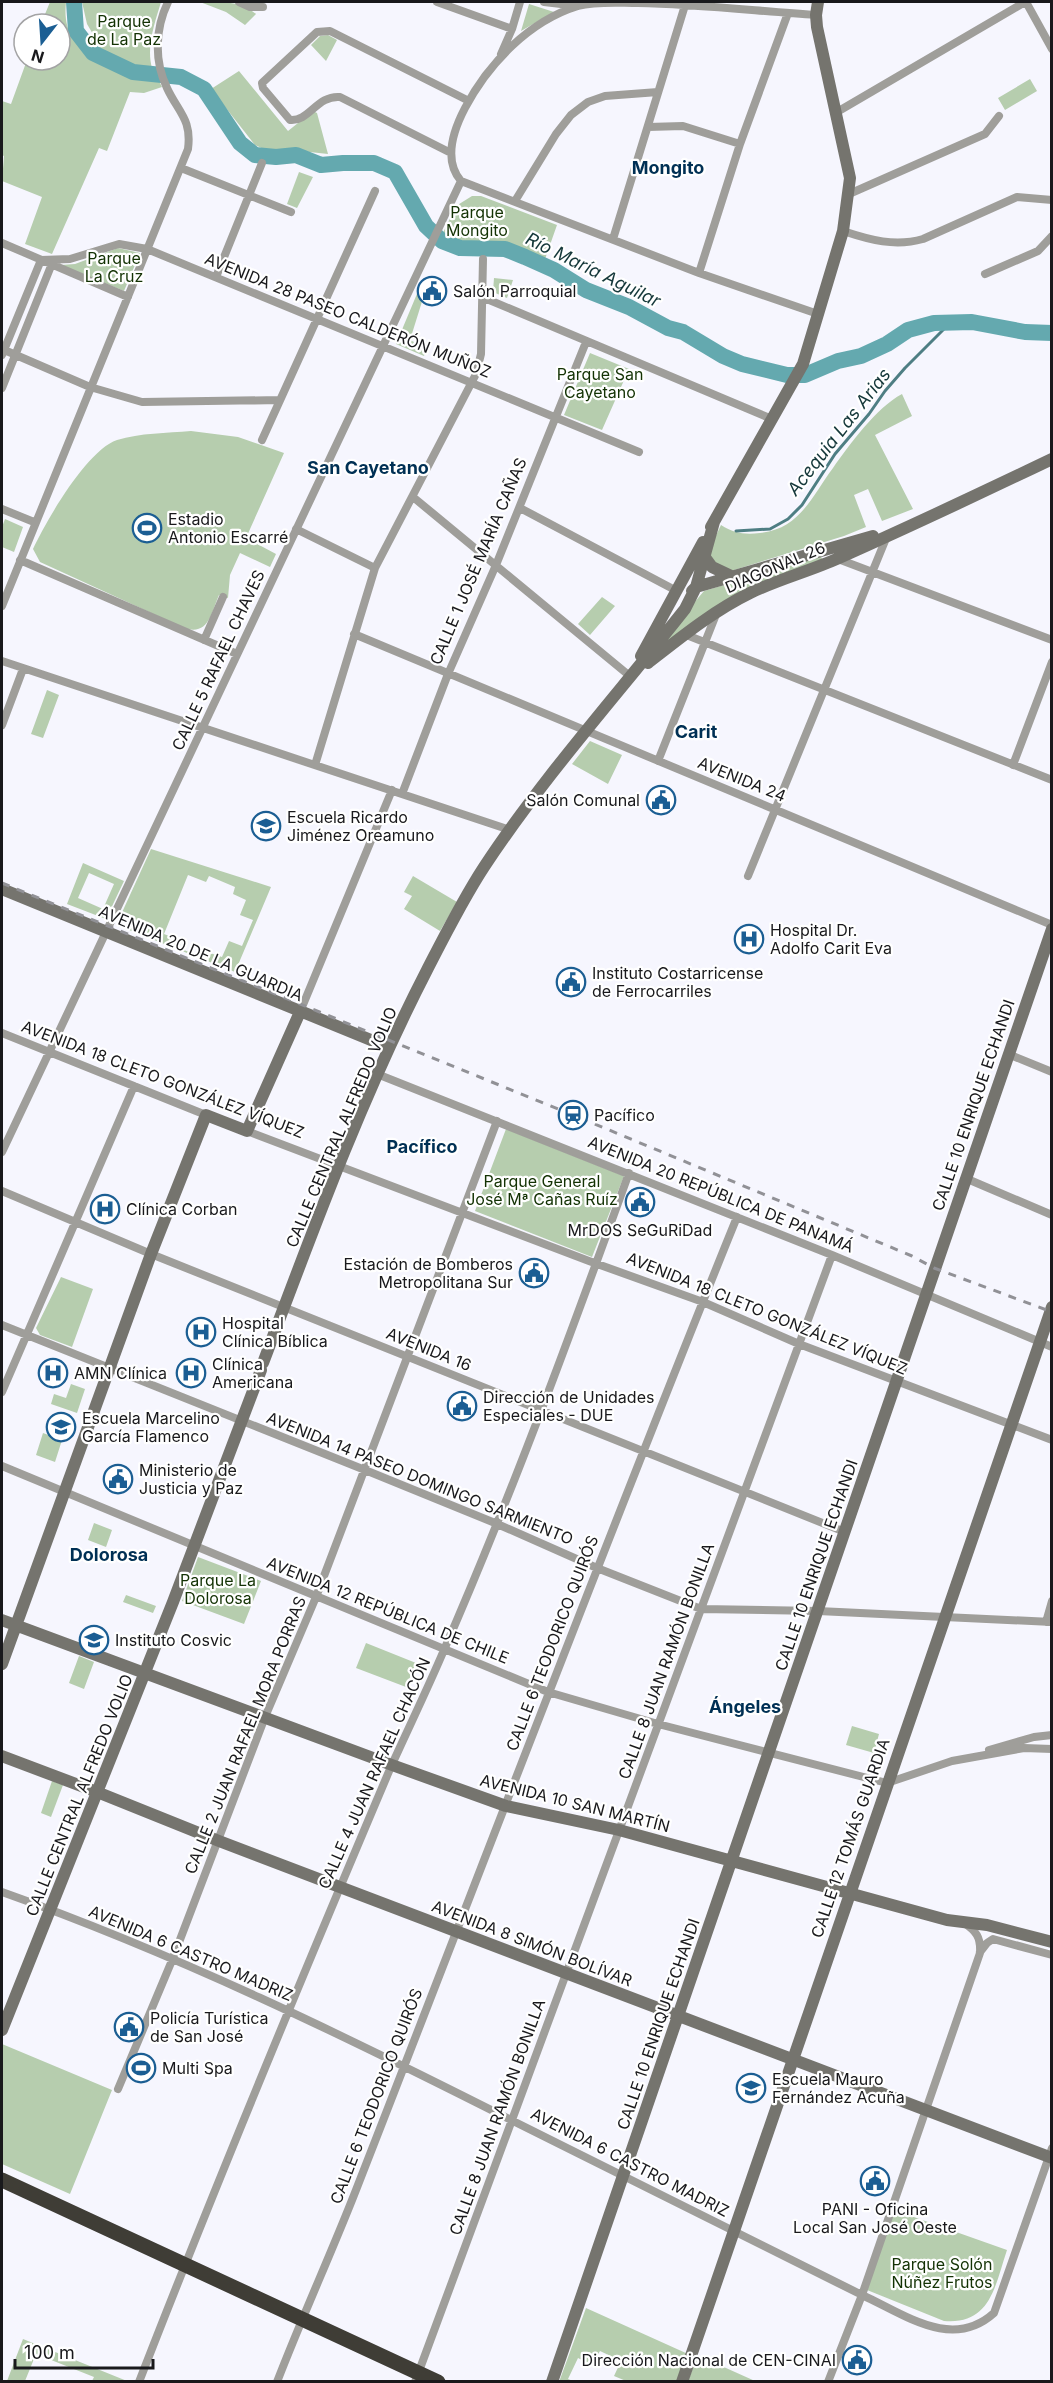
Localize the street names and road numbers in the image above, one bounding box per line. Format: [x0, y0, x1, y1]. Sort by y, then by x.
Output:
street label: AVENIDA 28 PASEO CALDERÓN MUÑOZ [202, 248, 494, 382]
street label: CALLE 1 JOSÉ MARÍA CAÑAS [425, 455, 531, 667]
street label: DIAGONAL 26 [722, 537, 828, 597]
street label: CALLE 5 RAFAEL CHAVES [167, 567, 269, 753]
street label: AVENIDA 24 [695, 752, 789, 806]
street label: AVENIDA 20 DE LA GUARDIA [96, 901, 306, 1005]
street label: CALLE 10 ENRIQUE ECHANDI [927, 997, 1019, 1213]
street label: CALLE CENTRAL ALFREDO VOLIO [281, 1004, 401, 1250]
street label: AVENIDA 18 CLETO GONZÁLEZ VÍQUEZ [19, 1016, 307, 1142]
street label: AVENIDA 20 REPÚBLICA DE PANAMÁ [585, 1131, 857, 1257]
street label: AVENIDA 18 CLETO GONZÁLEZ VÍQUEZ [624, 1247, 910, 1379]
street label: AVENIDA 16 [384, 1323, 474, 1375]
street label: AVENIDA 14 PASEO DOMINGO SARMIENTO [264, 1407, 576, 1549]
street label: CALLE 10 ENRIQUE ECHANDI [770, 1457, 862, 1673]
street label: CALLE 6 TEODORICO QUIRÓS [502, 1532, 602, 1754]
street label: CALLE 8 JUAN RAMÓN BONILLA [614, 1540, 718, 1782]
street label: AVENIDA 12 REPÚBLICA DE CHILE [264, 1552, 512, 1668]
street label: CALLE 2 JUAN RAFAEL MORA PORRAS [180, 1593, 310, 1877]
street label: CALLE 4 JUAN RAFAEL CHACÓN [314, 1654, 434, 1892]
street label: CALLE CENTRAL ALFREDO VOLIO [21, 1671, 137, 1919]
street label: CALLE 12 TOMÁS GUARDIA [806, 1736, 894, 1940]
street label: AVENIDA 10 SAN MARTÍN [478, 1770, 672, 1836]
street label: AVENIDA 8 SIMÓN BOLÍVAR [429, 1895, 635, 1991]
street label: AVENIDA 6 CASTRO MADRIZ [86, 1901, 296, 2005]
street label: CALLE 10 ENRIQUE ECHANDI [612, 1916, 704, 2132]
street label: CALLE 6 TEODORICO QUIRÓS [326, 1985, 426, 2207]
street label: CALLE 8 JUAN RAMÓN BONILLA [445, 1996, 549, 2238]
street label: AVENIDA 6 CASTRO MADRIZ [528, 2103, 732, 2221]

